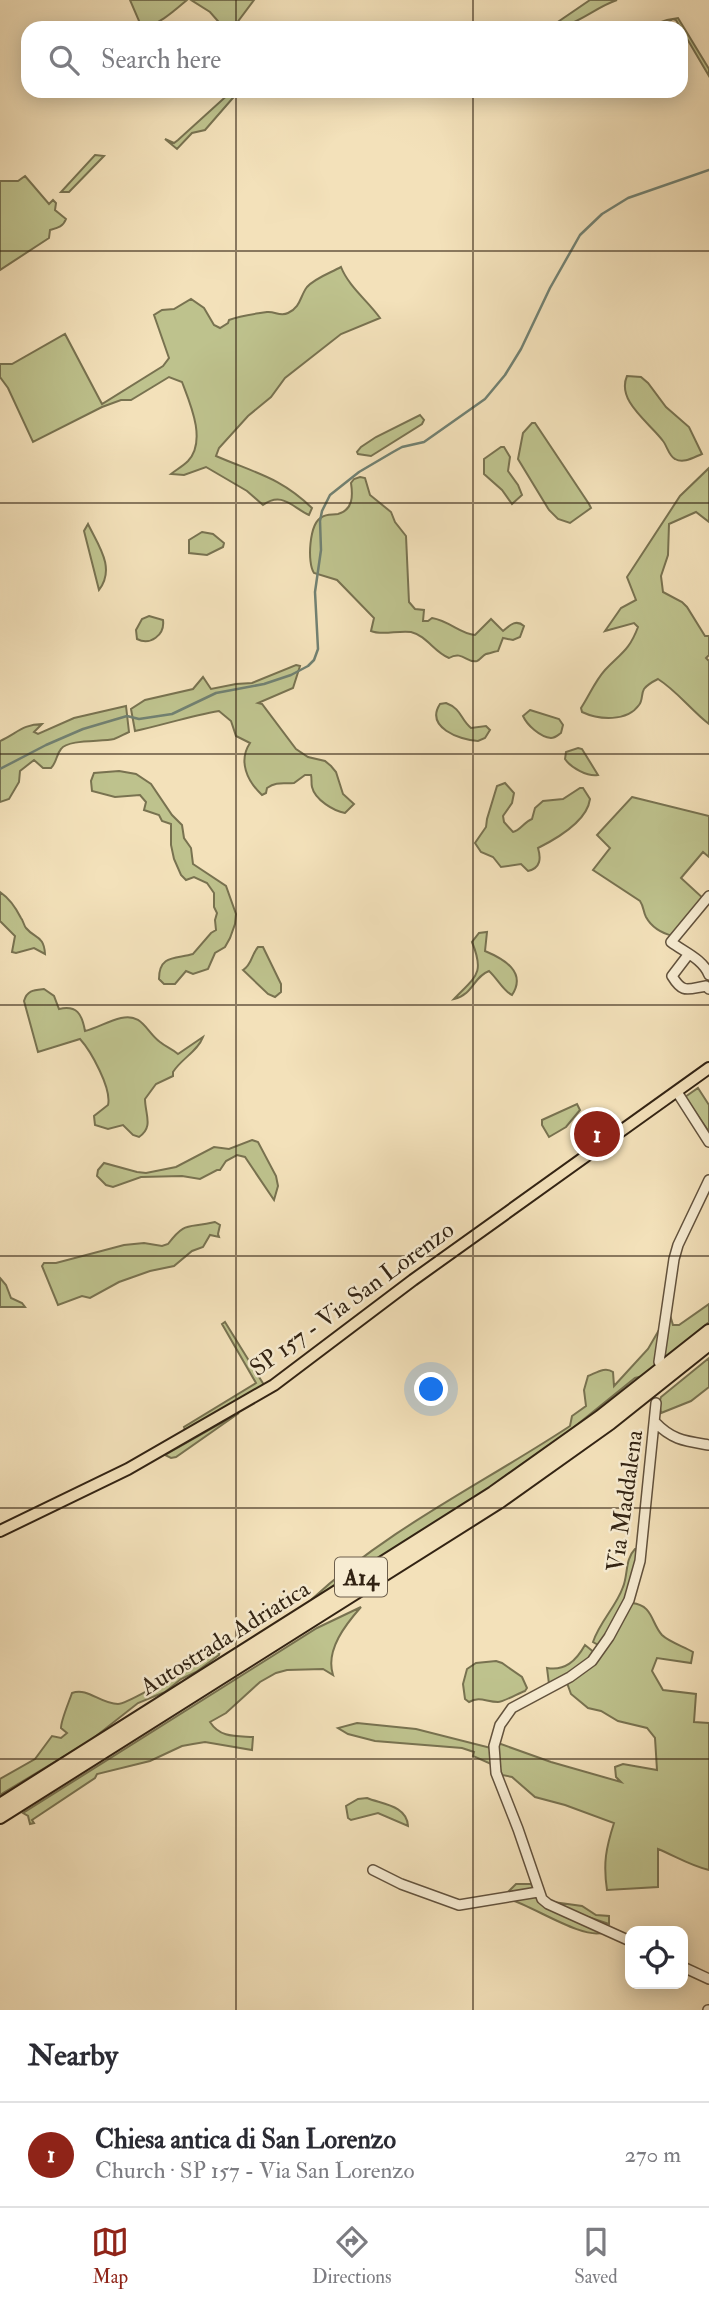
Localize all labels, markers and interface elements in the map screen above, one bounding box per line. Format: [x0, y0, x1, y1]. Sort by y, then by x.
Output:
search box [21, 21, 688, 98]
icon: search [45, 41, 83, 79]
text: Search here [101, 44, 221, 76]
pin: 1 [574, 1108, 620, 1160]
street label: SP 157 - Via San Lorenzo [244, 1214, 460, 1384]
your location [414, 1372, 448, 1406]
street label: Via Maddalena [600, 1427, 650, 1574]
road number: A14 [335, 1558, 387, 1596]
street label: Autostrada Adriatica [134, 1573, 316, 1703]
map controls [625, 1926, 688, 1989]
button: locate [625, 1926, 688, 1989]
text: Nearby [28, 2037, 118, 2074]
text: Chiesa antica di San Lorenzo [95, 2124, 396, 2156]
text: 1 [47, 2140, 55, 2169]
text: 270 m [624, 2140, 681, 2169]
text: Church · SP 157 - Via San Lorenzo [95, 2156, 415, 2185]
tab: Map [91, 2223, 129, 2289]
tab: Directions [312, 2223, 392, 2289]
tab: Saved [574, 2223, 618, 2289]

